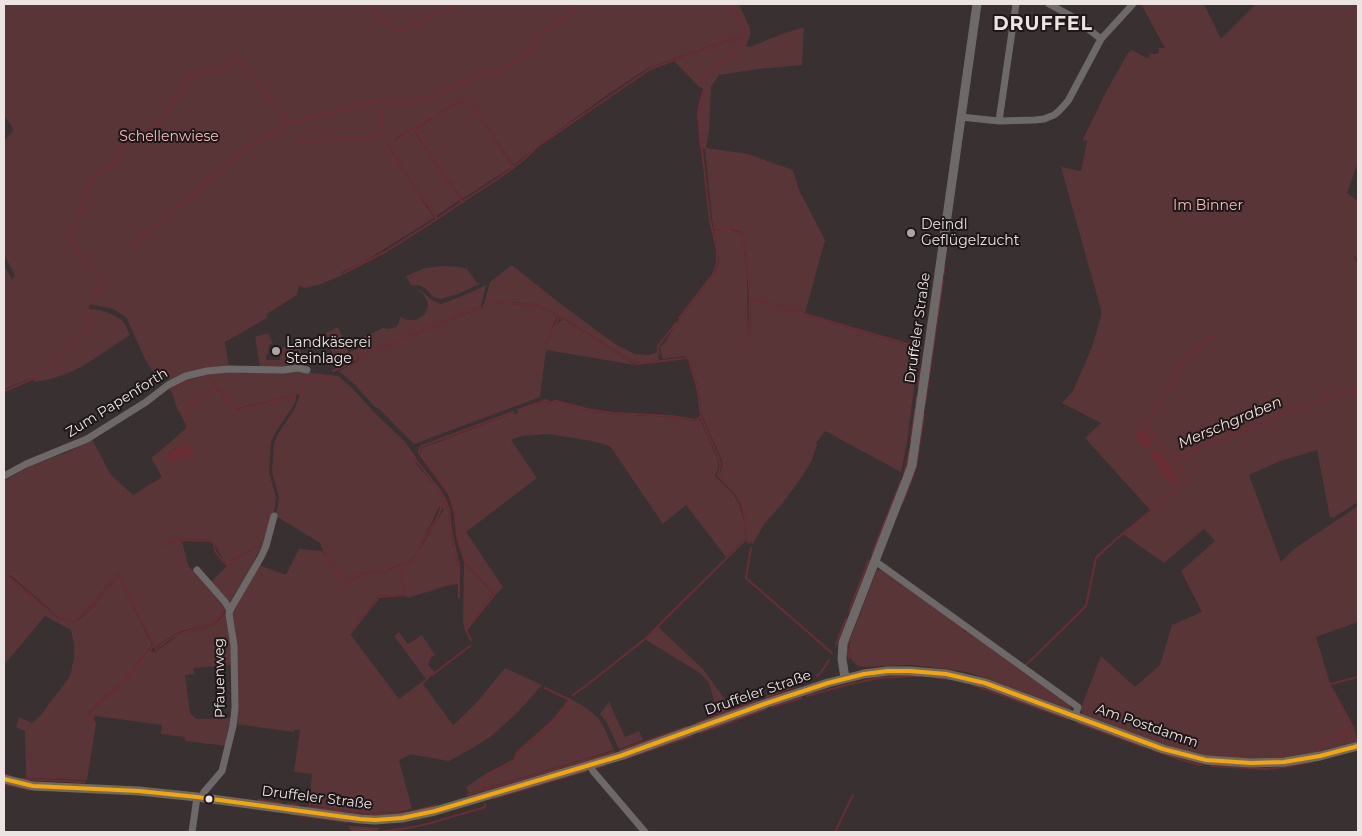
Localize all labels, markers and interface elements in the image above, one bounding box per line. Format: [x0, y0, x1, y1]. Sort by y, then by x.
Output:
district label: DRUFFEL [992, 13, 1094, 35]
park label: Schellenwiese [119, 129, 219, 145]
park label: Im Binner [1173, 198, 1243, 214]
place label: Deindl Geflügelzucht [921, 217, 1020, 250]
marker: Deindl Geflügelzucht [905, 227, 917, 239]
street label: Druffeler Straße [902, 272, 934, 384]
place label: Landkäserei Steinlage [286, 335, 371, 368]
marker: Landkäserei Steinlage [270, 345, 282, 357]
street label: Zum Papenforth [63, 365, 171, 441]
water label: Merschgraben [1175, 393, 1285, 453]
street label: Pfauenweg [211, 638, 229, 718]
street label: Druffeler Straße [703, 667, 813, 719]
street label: Am Postdamm [1094, 701, 1200, 751]
street label: Druffeler Straße [261, 783, 373, 813]
unlabelled marker [204, 794, 214, 804]

